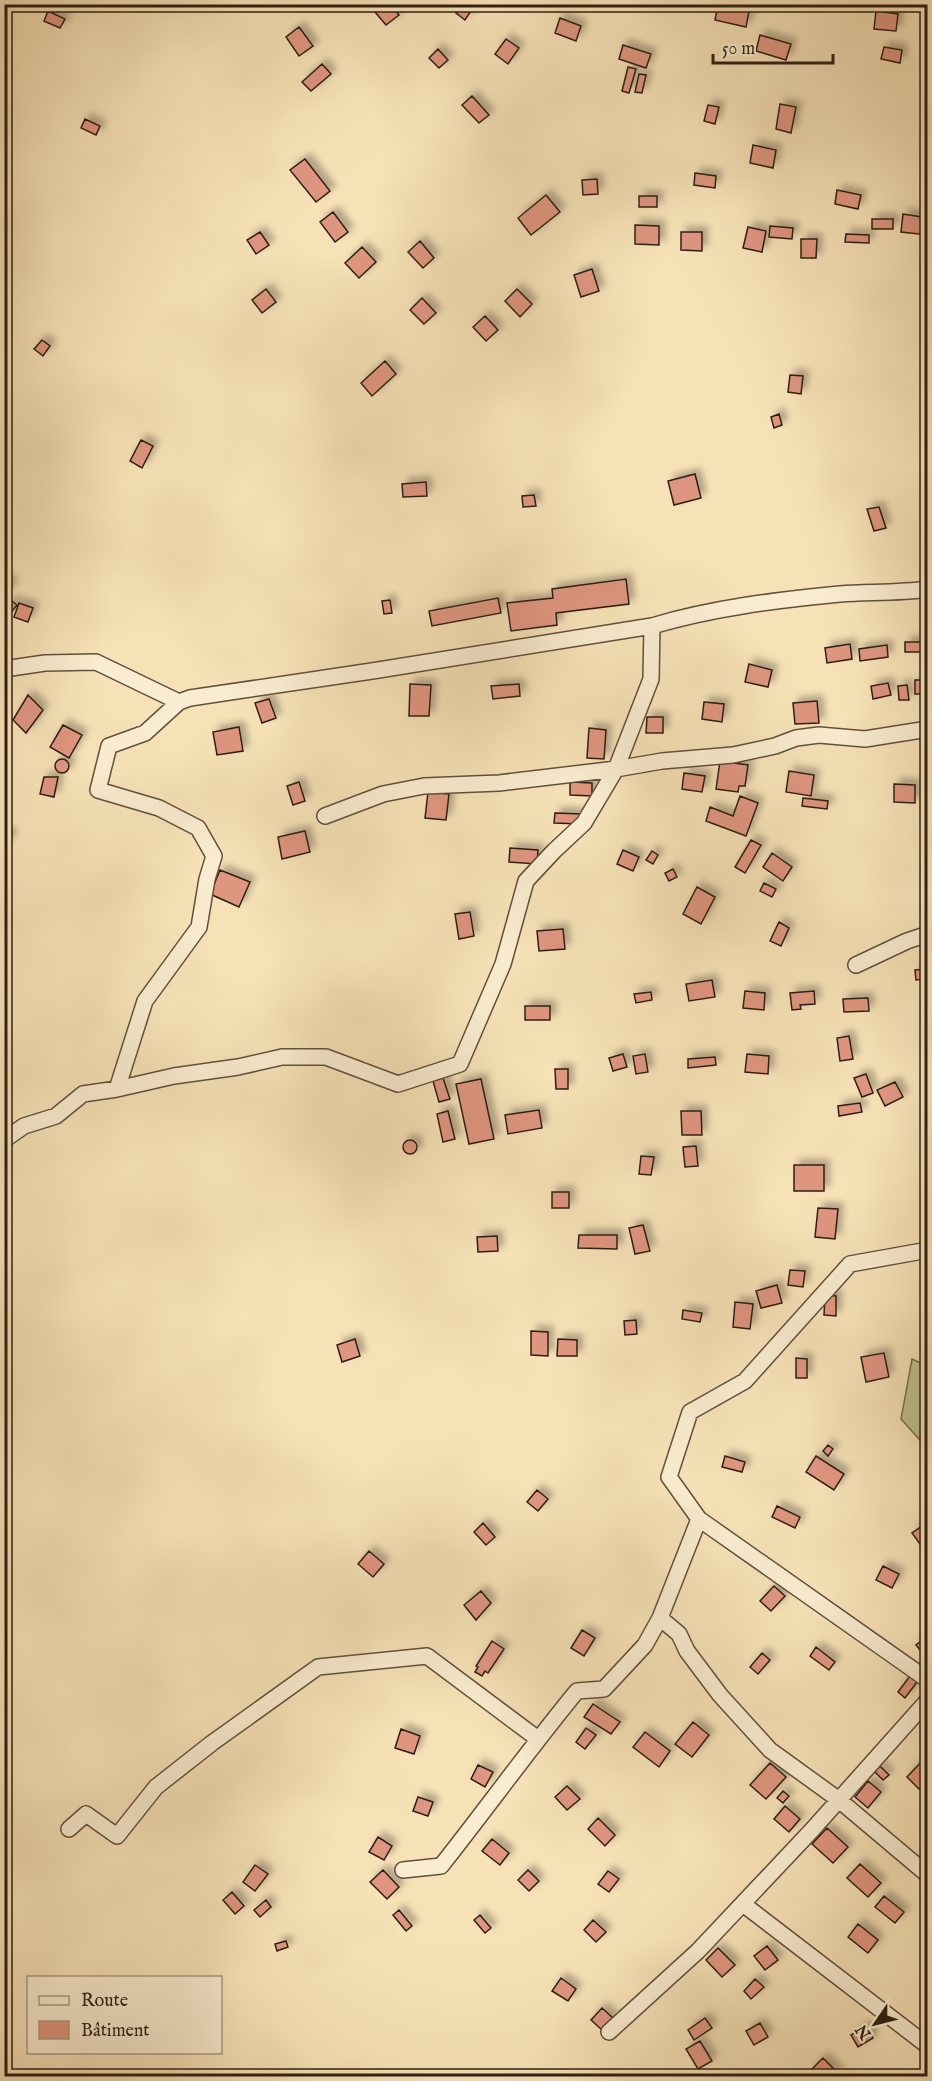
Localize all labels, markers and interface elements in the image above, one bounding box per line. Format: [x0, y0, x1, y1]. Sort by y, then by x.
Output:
scale bar [713, 27, 833, 65]
text: 50 m [722, 38, 755, 61]
legend [27, 1976, 222, 2054]
text: Route [81, 1990, 128, 2013]
north arrow [845, 1994, 905, 2054]
text: Bâtiment [81, 2020, 150, 2043]
text: N [852, 2020, 877, 2044]

